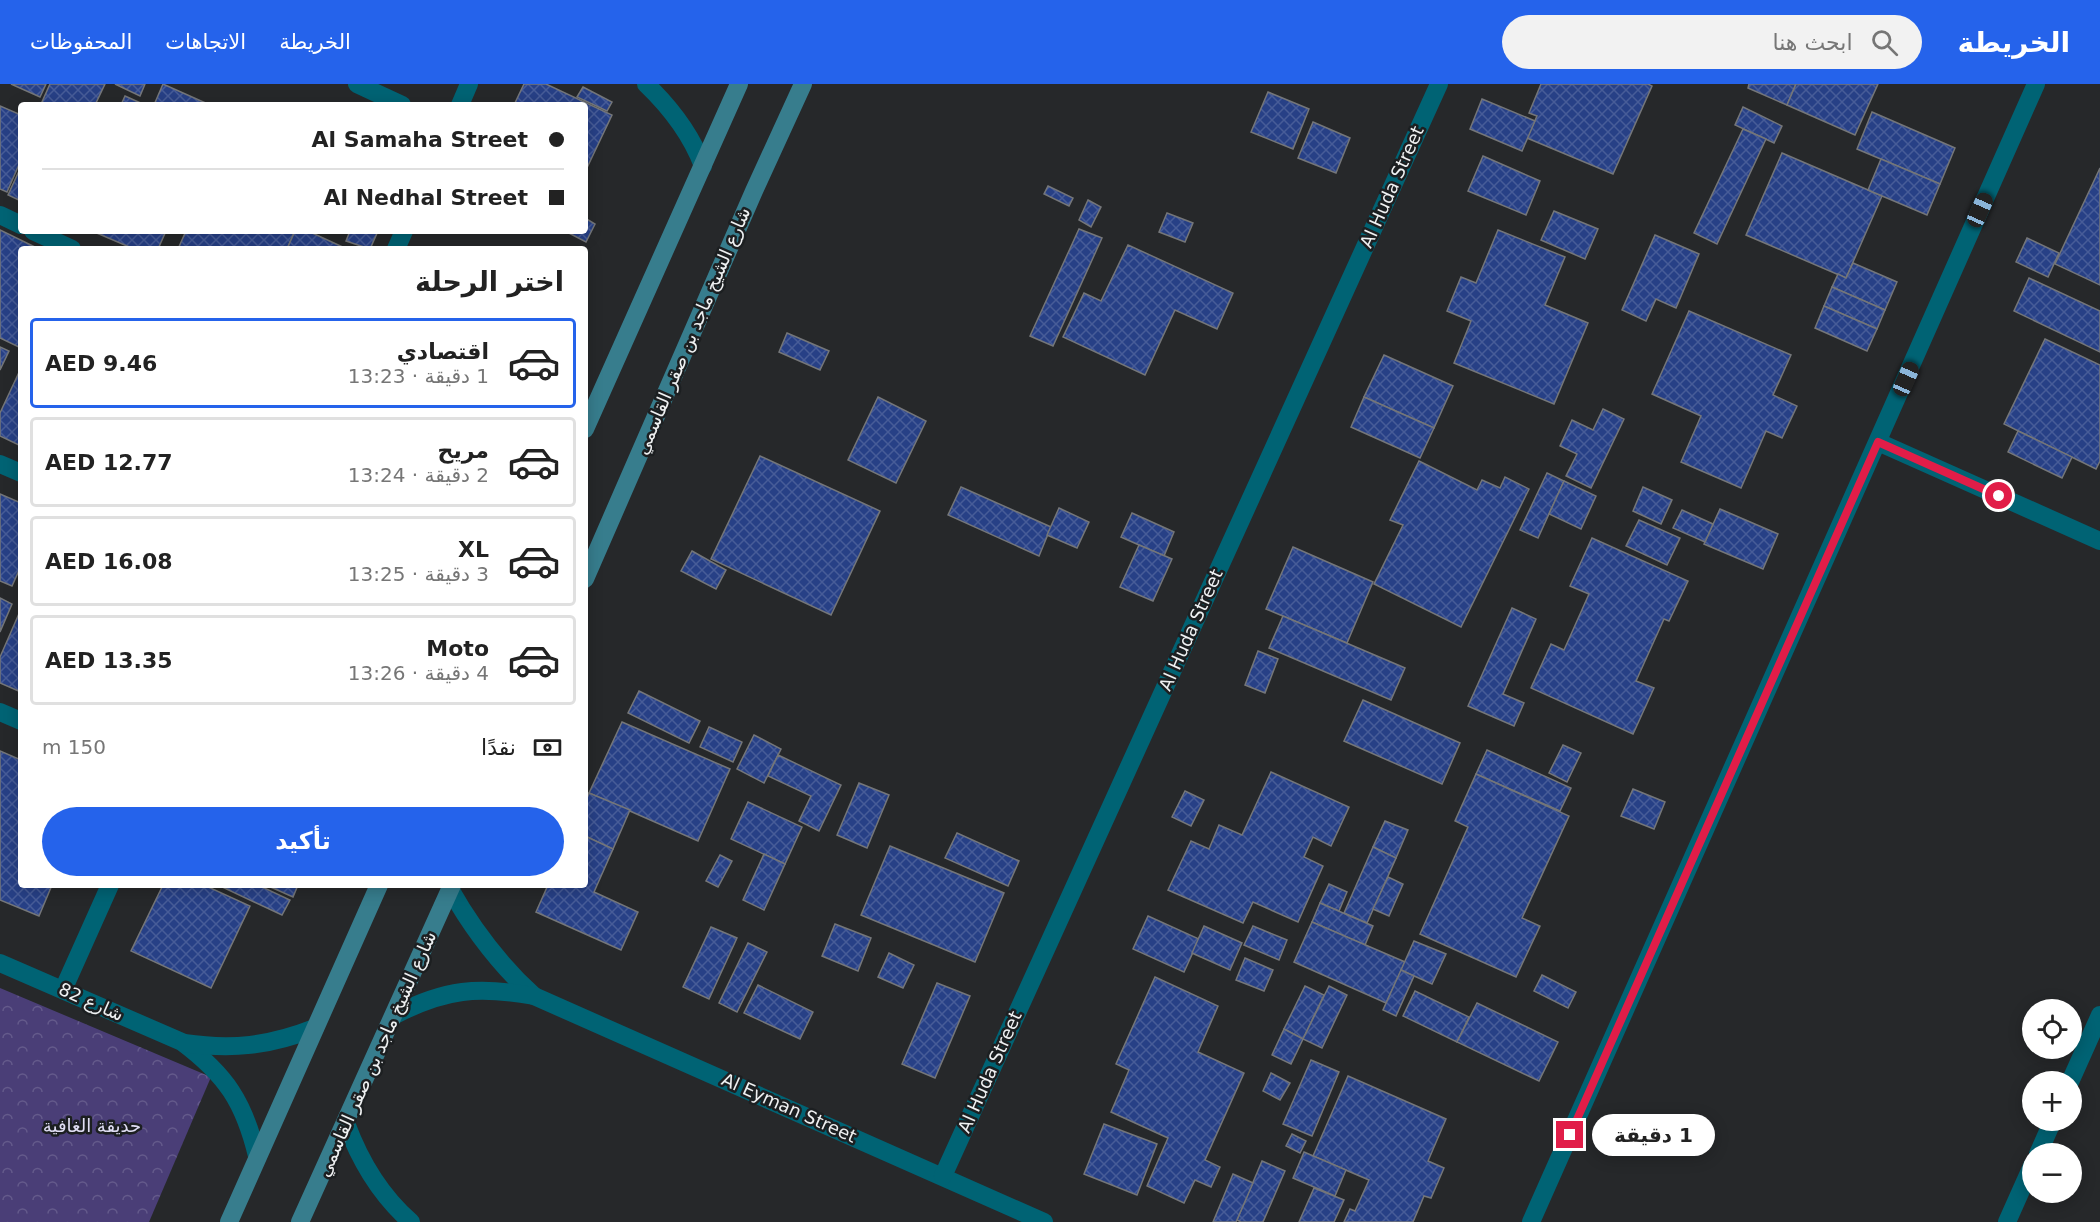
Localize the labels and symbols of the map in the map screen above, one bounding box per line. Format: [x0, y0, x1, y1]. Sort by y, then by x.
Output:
street label: Al Huda Street [1355, 123, 1428, 251]
car [1964, 190, 1996, 230]
street label: شارع الشيخ ماجد بن صقر القاسمي [631, 204, 755, 458]
car [1890, 359, 1922, 399]
route start [1985, 482, 2012, 509]
street label: Al Huda Street [1154, 566, 1227, 694]
street label: شارع الشيخ ماجد بن صقر القاسمي [313, 928, 441, 1180]
street label: شارع 82 [55, 978, 127, 1026]
street label: Al Huda Street [953, 1008, 1026, 1136]
street label: Al Eyman Street [718, 1068, 860, 1147]
callout: 1 دقيقة [1591, 1114, 1714, 1156]
park label: حديقة الغافية [43, 1115, 141, 1136]
route end [1556, 1121, 1583, 1148]

